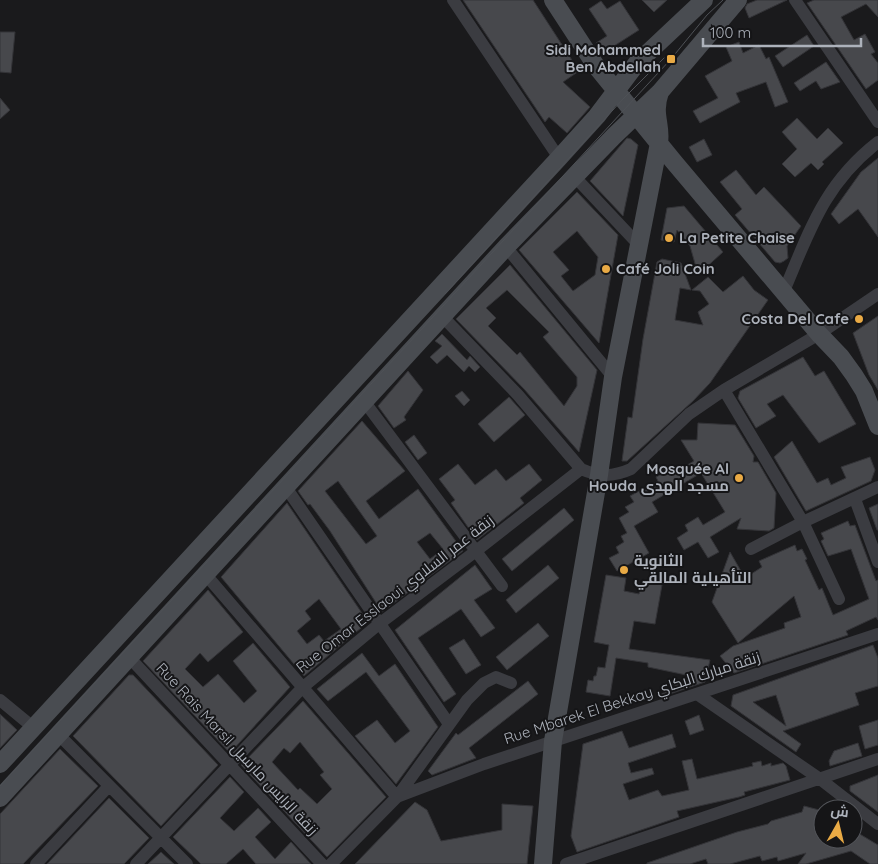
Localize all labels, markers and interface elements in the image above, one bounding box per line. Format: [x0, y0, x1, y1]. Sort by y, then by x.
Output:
scale bar [703, 15, 860, 47]
text: 100 m [710, 23, 751, 42]
place label: Sidi Mohammed Ben Abdellah [546, 40, 661, 76]
marker: Sidi Mohammed Ben Abdellah [665, 53, 677, 65]
place label: La Petite Chaise [679, 228, 795, 247]
marker: La Petite Chaise [663, 232, 675, 244]
place label: Café Joli Coin [616, 259, 715, 278]
marker: Café Joli Coin [600, 263, 612, 275]
place label: Costa Del Cafe [742, 309, 849, 328]
marker: Costa Del Cafe [853, 313, 865, 325]
place label: Mosquée Al Houda مسجد الهدى [589, 459, 729, 495]
marker: Mosquée Al Houda مسجد الهدى [733, 472, 745, 484]
street label: Rue Omar Esslaoui زنقة عمر السلاوي [292, 510, 499, 679]
place label: الثانوية التأهيلية المالقي [634, 551, 752, 590]
marker: الثانوية التأهيلية المالقي [618, 564, 630, 576]
street label: Rue Mbarek El Bekkay زنقة مبارك البكاي [501, 647, 763, 751]
street label: Rue Rais Marsil زنقة الرايس مارسيل [152, 659, 322, 839]
north arrow [813, 799, 863, 849]
text: ش [830, 801, 850, 821]

